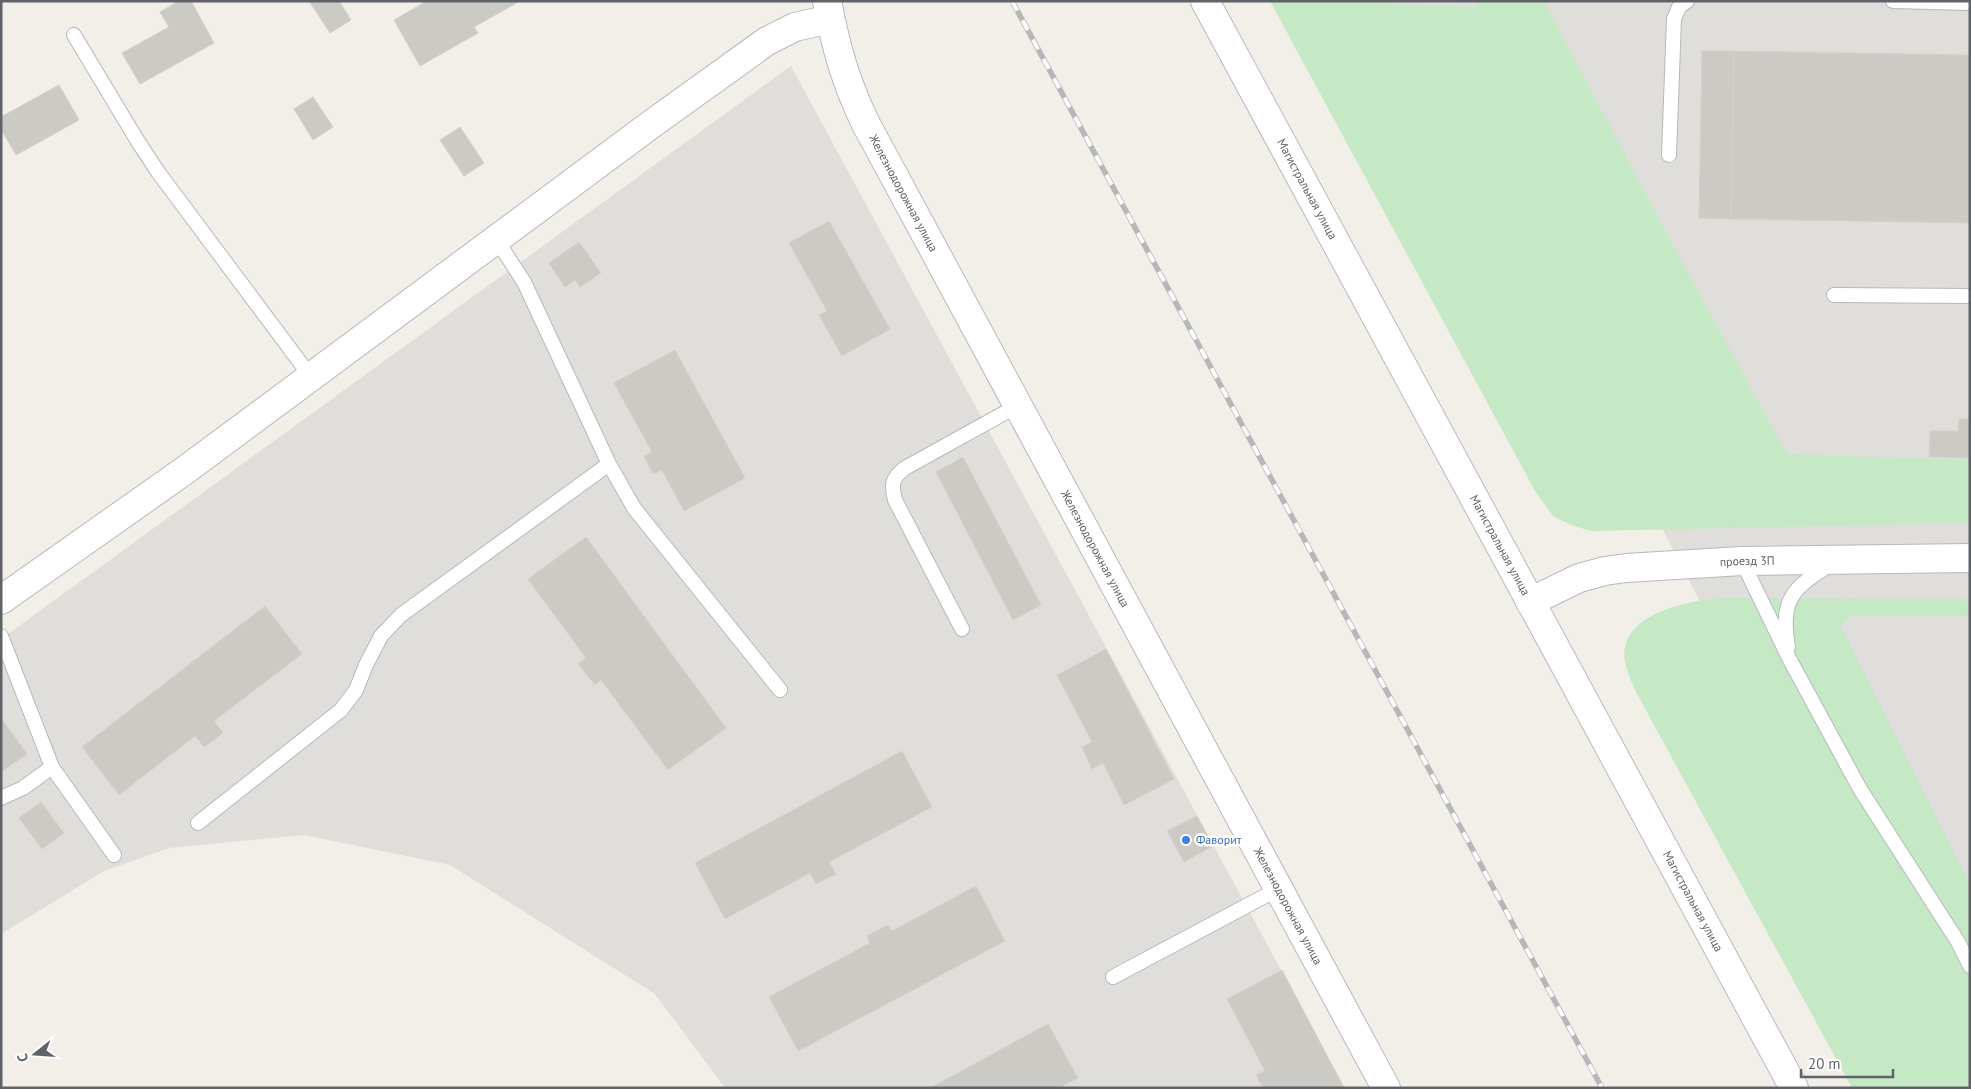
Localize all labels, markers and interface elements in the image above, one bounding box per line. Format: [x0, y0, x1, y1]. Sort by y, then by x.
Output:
street label: Железнодорожная улица [866, 131, 941, 254]
street label: Магистральная улица [1274, 136, 1341, 242]
street label: Железнодорожная улица [1057, 486, 1133, 610]
street label: Магистральная улица [1467, 492, 1534, 598]
street label: проезд 3П [1719, 553, 1775, 569]
place label: Фаворит [1196, 832, 1242, 847]
marker: Фаворит [1180, 834, 1192, 846]
street label: Железнодорожная улица [1250, 844, 1326, 967]
street label: Магистральная улица [1660, 848, 1727, 954]
north arrow [10, 1029, 60, 1079]
scale bar [1801, 1046, 1894, 1078]
text: С [13, 1051, 32, 1064]
text: 20 m [1808, 1054, 1841, 1073]

